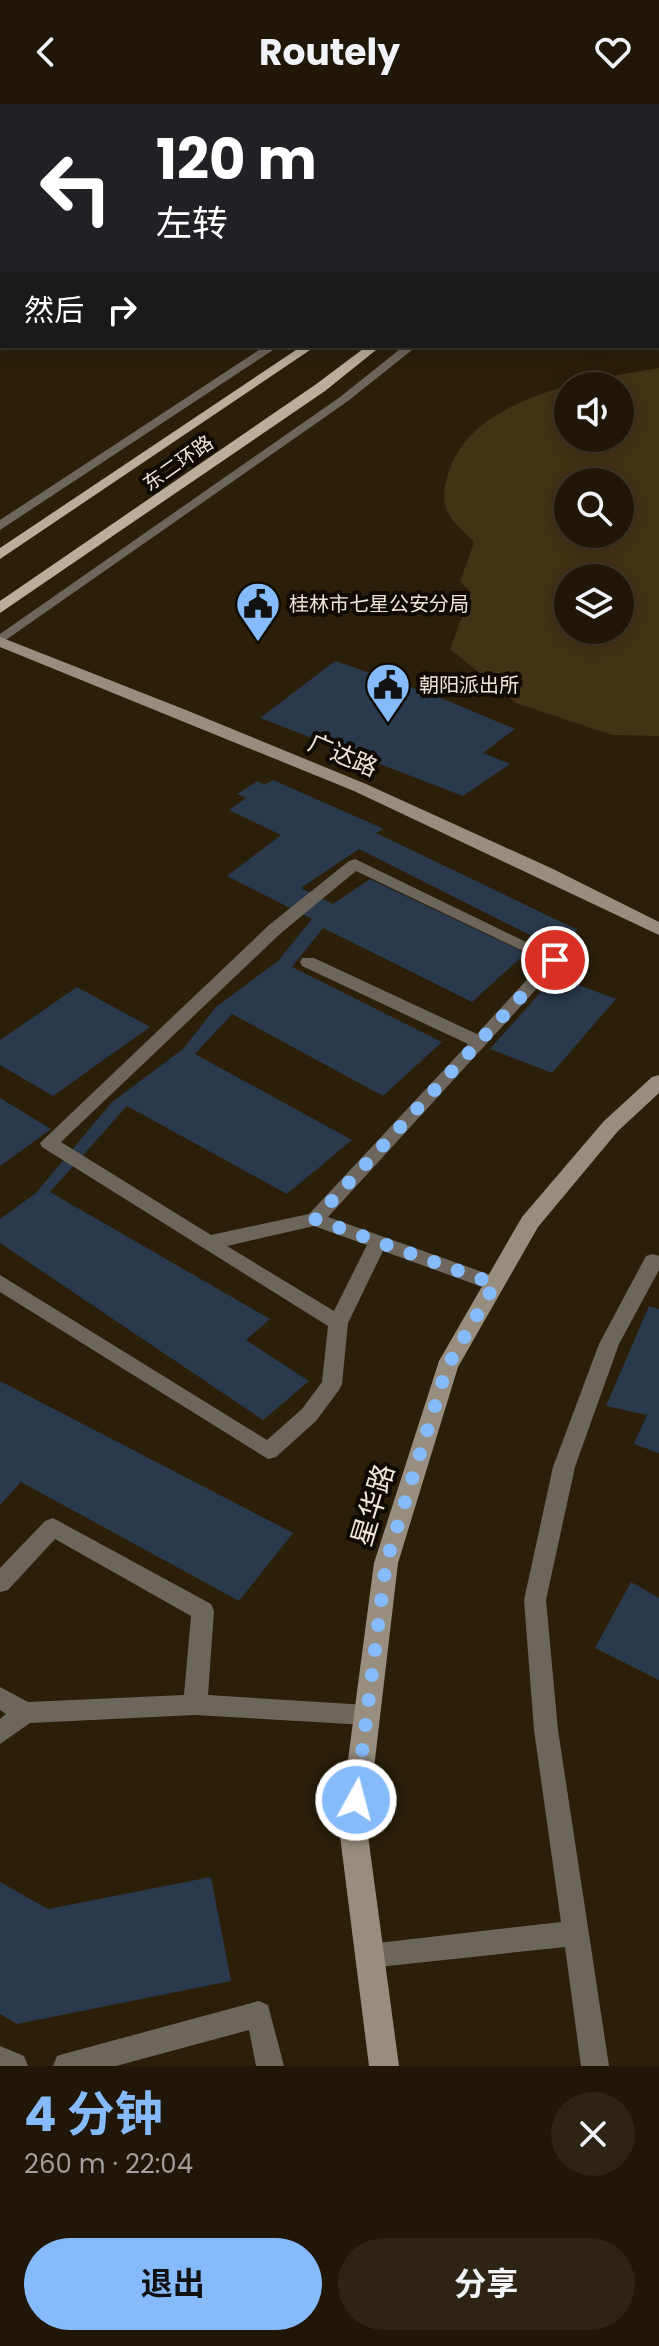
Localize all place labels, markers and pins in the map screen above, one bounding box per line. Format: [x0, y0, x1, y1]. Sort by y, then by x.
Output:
public building icon: 桂林市七星公安分局 [234, 580, 282, 643]
place label: 桂林市七星公安分局 [289, 590, 469, 618]
public building icon: 朝阳派出所 [364, 661, 412, 724]
place label: 朝阳派出所 [419, 671, 519, 699]
pin [521, 926, 589, 994]

